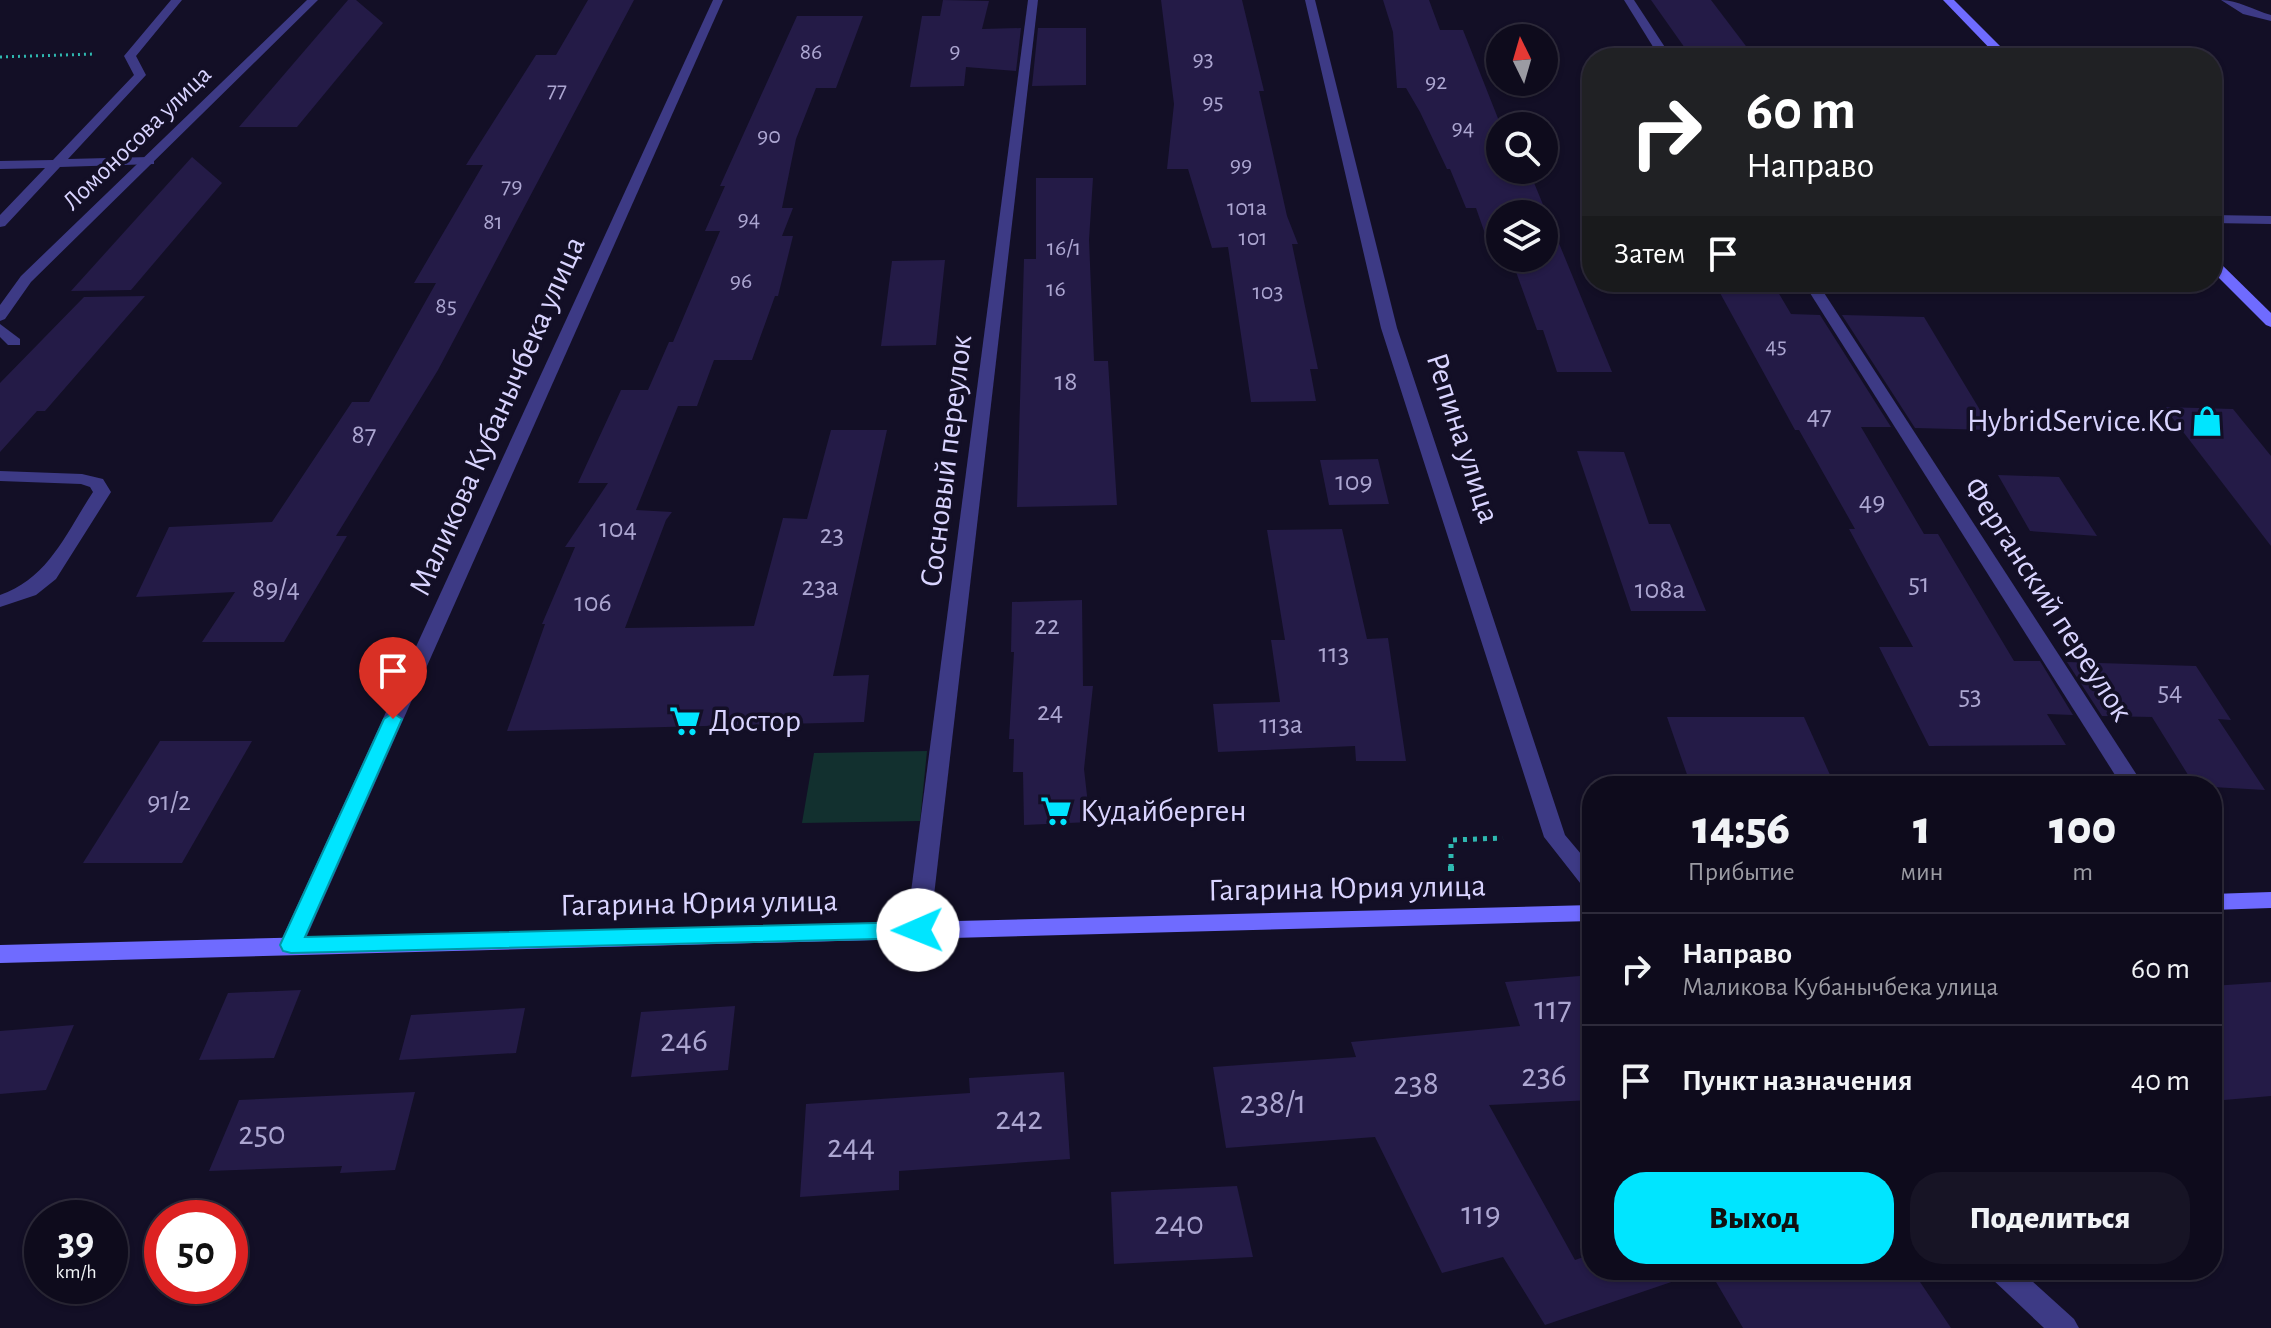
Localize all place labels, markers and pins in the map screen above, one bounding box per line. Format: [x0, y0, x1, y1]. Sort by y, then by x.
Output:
shop icon: HybridService.KG [2190, 404, 2224, 438]
place label: HybridService.KG [1967, 405, 2183, 437]
pin [359, 637, 427, 719]
supermarket icon: Достор [668, 704, 702, 738]
place label: Достор [709, 705, 801, 737]
supermarket icon: Кудайберген [1039, 794, 1073, 828]
place label: Кудайберген [1080, 795, 1247, 827]

